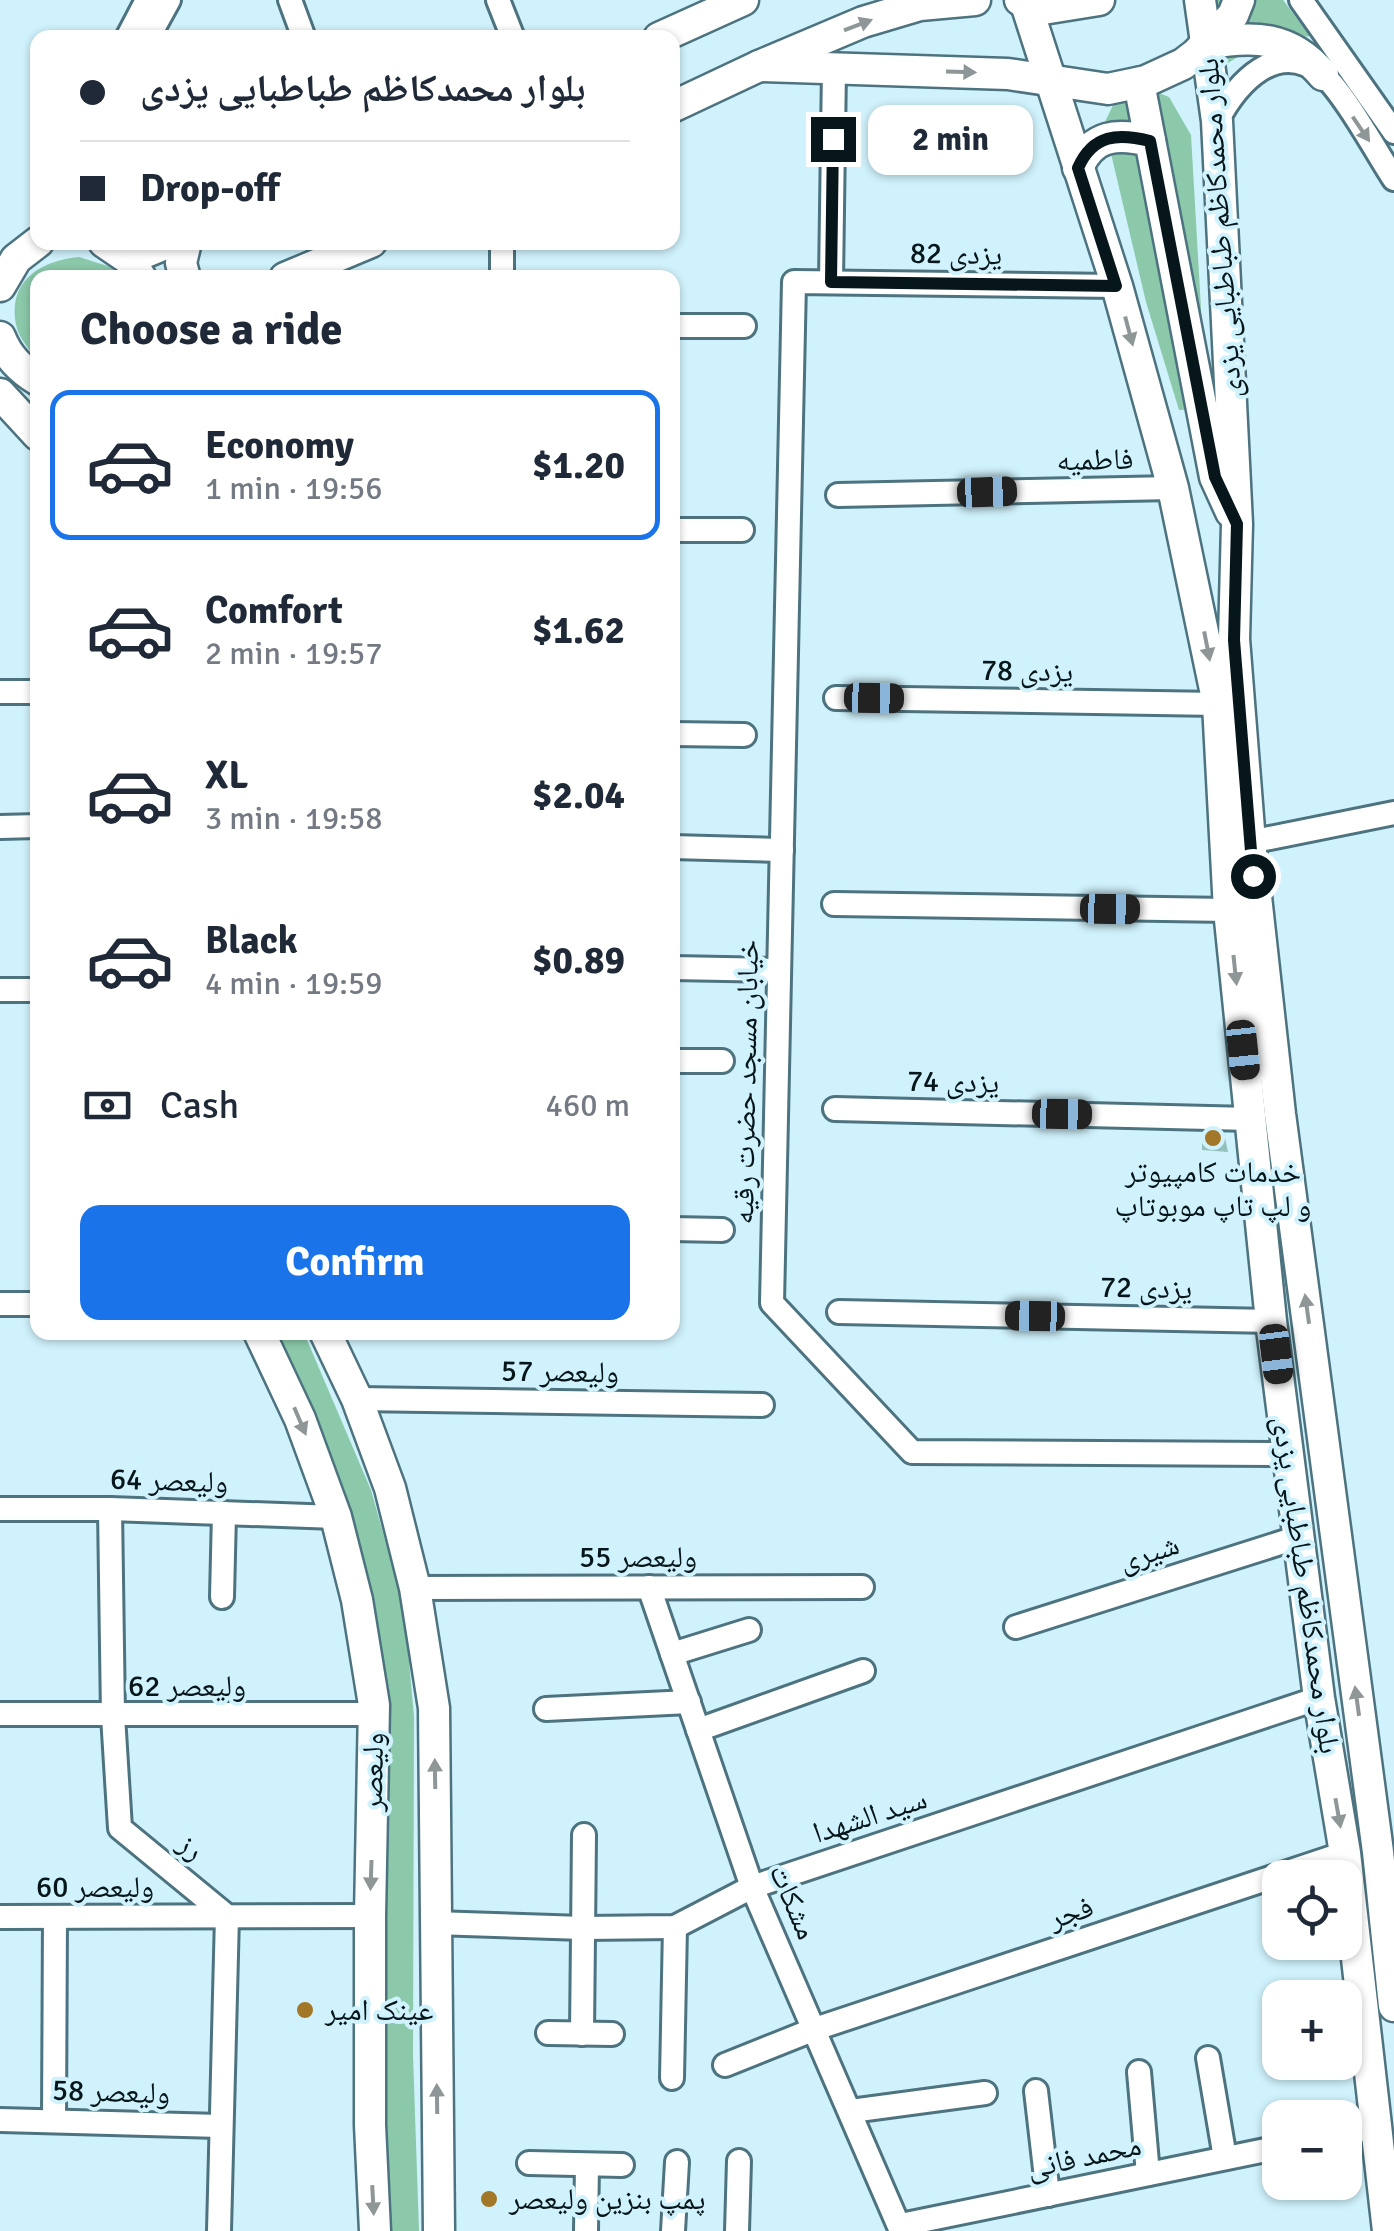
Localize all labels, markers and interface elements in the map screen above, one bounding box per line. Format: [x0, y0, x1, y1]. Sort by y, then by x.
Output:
one-way arrow [843, 17, 873, 33]
street label: بلوار محمدکاظم طباطبایی یزدی [1190, 57, 1251, 399]
one-way arrow [946, 64, 978, 80]
text: بلوار محمدکاظم طباطبایی یزدی [140, 65, 586, 112]
callout: 2 min [868, 104, 1033, 174]
one-way arrow [1351, 115, 1370, 142]
route end [811, 117, 856, 162]
text: 2 min [912, 120, 989, 159]
text: Drop-off [140, 165, 280, 212]
street label: یزدی 82 [909, 235, 1003, 273]
text: Choose a ride [80, 302, 343, 357]
one-way arrow [1121, 316, 1137, 347]
icon: car [85, 420, 175, 510]
text: Economy [205, 422, 354, 469]
street label: فاطمیه [1056, 441, 1134, 479]
text: $1.20 [532, 442, 625, 489]
text: 1 min · 19:56 [205, 469, 383, 508]
car [956, 476, 1018, 508]
icon: car [85, 585, 175, 675]
text: Comfort [205, 587, 343, 634]
text: $1.62 [532, 607, 625, 654]
one-way arrow [1200, 631, 1215, 662]
text: 2 min · 19:57 [205, 634, 383, 673]
street label: یزدی 78 [980, 652, 1074, 690]
car [844, 682, 904, 714]
icon: car [85, 750, 175, 840]
text: XL [205, 752, 248, 799]
text: $2.04 [532, 772, 625, 819]
text: 3 min · 19:58 [205, 799, 383, 838]
route start [1231, 854, 1276, 899]
car [1080, 893, 1140, 925]
icon: car [85, 915, 175, 1005]
text: Black [205, 917, 298, 964]
text: $0.89 [532, 937, 625, 984]
street label: خیابان مسجد حضرت رقیه [725, 939, 767, 1225]
one-way arrow [1227, 954, 1243, 986]
text: 4 min · 19:59 [205, 964, 383, 1003]
car [1225, 1019, 1261, 1081]
street label: یزدی 74 [906, 1063, 1000, 1101]
icon: cash [80, 1078, 135, 1133]
text: Cash [160, 1082, 239, 1129]
text: 460 m [546, 1086, 630, 1125]
car [1032, 1098, 1092, 1130]
marker: خدمات کامپیوتر و لپ تاپ موبوتاپ [1202, 1127, 1224, 1149]
place label: خدمات کامپیوتر و لپ تاپ موبوتاپ [1115, 1154, 1311, 1225]
button: Confirm [80, 1205, 630, 1320]
street label: یزدی 72 [1099, 1269, 1193, 1307]
one-way arrow [1298, 1293, 1314, 1324]
car [1005, 1300, 1065, 1332]
car [1257, 1322, 1295, 1386]
street label: ولیعصر 57 [501, 1352, 619, 1392]
one-way arrow [292, 1406, 308, 1436]
street label: بلوار محمدکاظم طباطبایی یزدی [1263, 1414, 1348, 1756]
street label: ولیعصر 64 [109, 1460, 229, 1502]
street label: شیری [1114, 1526, 1184, 1580]
street label: ولیعصر 55 [579, 1539, 697, 1576]
street label: ولیعصر 62 [128, 1668, 246, 1705]
one-way arrow [1348, 1684, 1364, 1716]
street label: ولیعصر [354, 1732, 392, 1813]
one-way arrow [427, 1757, 443, 1789]
street label: سید الشهدا [808, 1780, 932, 1852]
one-way arrow [1331, 1798, 1347, 1829]
street label: رز [169, 1825, 212, 1869]
street label: مشکات [761, 1859, 825, 1945]
one-way arrow [363, 1860, 379, 1892]
map controls [1262, 1860, 1362, 2200]
button: locate [1262, 1860, 1362, 1960]
street label: ولیعصر 60 [36, 1869, 154, 1906]
street label: فجر [1043, 1888, 1098, 1938]
button: + [1262, 1980, 1362, 2080]
place label: عینک امیر [324, 1992, 433, 2029]
marker: عینک امیر [294, 1999, 316, 2021]
street label: ولیعصر 58 [51, 2071, 171, 2113]
one-way arrow [429, 2082, 445, 2114]
button: − [1262, 2100, 1362, 2200]
street label: محمد فانی [1023, 2127, 1145, 2187]
place label: پمپ بنزین ولیعصر [508, 2181, 705, 2218]
one-way arrow [366, 2185, 382, 2217]
marker: پمپ بنزین ولیعصر [478, 2188, 500, 2210]

